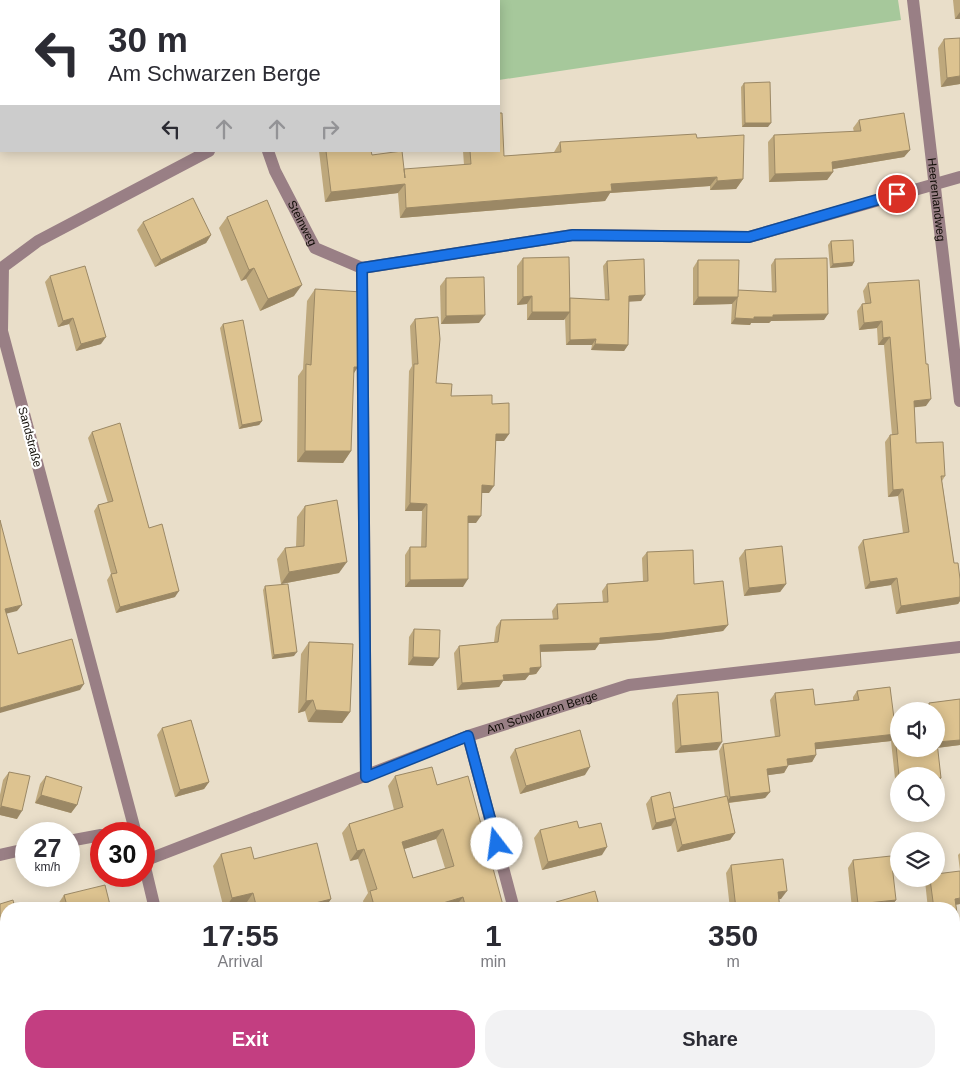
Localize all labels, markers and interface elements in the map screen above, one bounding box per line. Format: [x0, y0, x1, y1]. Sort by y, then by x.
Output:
icon: left [25, 20, 90, 85]
text: 30 m [108, 20, 188, 59]
text: Am Schwarzen Berge [108, 61, 321, 86]
icon: left [157, 115, 185, 143]
icon: ahead [210, 115, 238, 143]
icon: ahead [263, 115, 291, 143]
icon: right [316, 115, 344, 143]
street label: Heerenlandweg [925, 157, 948, 242]
pin [876, 173, 918, 215]
icon: arrive [883, 180, 911, 208]
street label: Steinweg [285, 198, 320, 248]
street label: Sandstraße [15, 405, 45, 469]
street label: Am Schwarzen Berge [485, 688, 600, 737]
map controls [890, 702, 945, 887]
button: sound [890, 702, 945, 757]
button: search [890, 767, 945, 822]
position arrow [470, 817, 522, 869]
speed limit sign: 30 [90, 822, 155, 887]
button: layers [890, 832, 945, 887]
text: 27 [34, 834, 61, 862]
text: km/h [34, 860, 61, 874]
text: 17:55 [202, 919, 279, 952]
text: 1 [485, 919, 502, 952]
text: 350 [708, 919, 758, 952]
text: Arrival [218, 953, 263, 970]
text: min [480, 953, 506, 970]
text: m [726, 953, 740, 970]
button: Exit [25, 1010, 475, 1068]
button: Share [485, 1010, 935, 1068]

